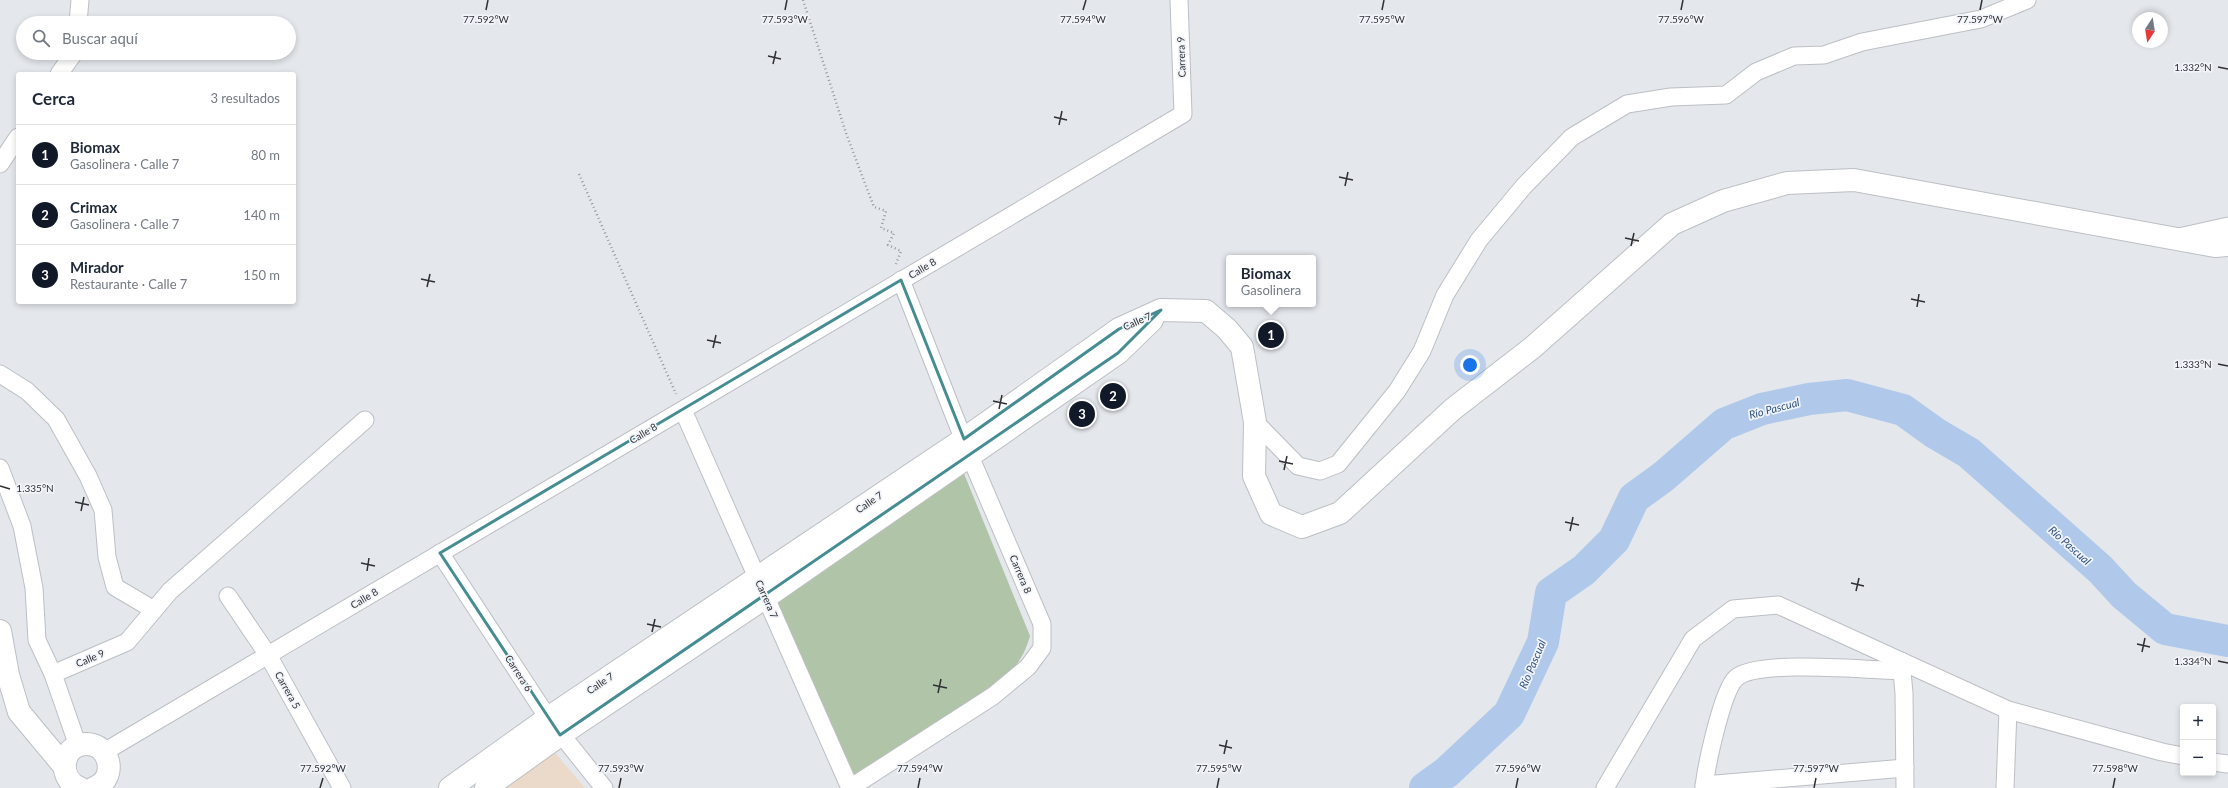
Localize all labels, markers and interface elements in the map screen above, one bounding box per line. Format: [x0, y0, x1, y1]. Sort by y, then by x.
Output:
north arrow [2132, 12, 2168, 48]
text: 77.592°W [463, 13, 510, 25]
text: 77.593°W [762, 13, 809, 25]
text: 77.594°W [1060, 13, 1107, 25]
text: 77.595°W [1359, 13, 1406, 25]
text: 77.596°W [1658, 13, 1705, 25]
text: 77.597°W [1957, 13, 2004, 25]
search box [16, 16, 296, 60]
icon: search [30, 27, 52, 49]
text: Buscar aquí [62, 29, 138, 47]
street label: Carrera 9 [1174, 36, 1188, 78]
text: 1.332°N [2174, 61, 2212, 73]
text: Cerca [32, 88, 75, 109]
text: 3 resultados [210, 90, 280, 106]
text: Biomax [70, 138, 120, 156]
text: 1 [41, 147, 49, 163]
text: 80 m [251, 147, 280, 163]
text: Gasolinera · Calle 7 [70, 156, 179, 172]
text: Crimax [70, 198, 117, 216]
text: 2 [41, 207, 49, 223]
text: 140 m [243, 207, 280, 223]
text: Gasolinera · Calle 7 [70, 216, 179, 232]
street label: Calle 8 [906, 255, 938, 281]
popup [1226, 255, 1316, 307]
text: Mirador [70, 258, 124, 276]
text: Biomax [1241, 264, 1291, 282]
text: 3 [41, 267, 49, 283]
text: 150 m [243, 267, 280, 283]
text: Restaurante · Calle 7 [70, 276, 187, 292]
text: Gasolinera [1241, 282, 1301, 298]
street label: Calle 7 [1121, 309, 1153, 333]
pin: 1 [1258, 320, 1284, 350]
your location [1460, 355, 1480, 375]
text: 1.333°N [2174, 358, 2212, 370]
pin: 2 [1100, 381, 1126, 411]
water label: Río Pascual [1747, 395, 1801, 421]
pin: 3 [1069, 399, 1095, 429]
street label: Calle 8 [627, 420, 659, 446]
text: 1.335°N [16, 482, 54, 494]
street label: Calle 7 [853, 489, 885, 515]
water label: Río Pascual [2046, 523, 2094, 568]
street label: Carrera 8 [1007, 553, 1035, 595]
street label: Carrera 7 [753, 578, 781, 620]
street label: Calle 8 [348, 585, 380, 611]
water label: Río Pascual [1516, 637, 1548, 690]
street label: Calle 9 [74, 647, 106, 669]
street label: Carrera 6 [503, 653, 535, 694]
text: 1.334°N [2174, 655, 2212, 667]
street label: Carrera 5 [273, 669, 303, 711]
street label: Calle 7 [584, 670, 616, 696]
map controls [2180, 704, 2216, 776]
button: + [2180, 704, 2216, 740]
button: − [2180, 740, 2216, 776]
text: 77.592°W [300, 762, 347, 774]
text: 77.593°W [598, 762, 645, 774]
text: 77.594°W [897, 762, 944, 774]
text: 77.595°W [1196, 762, 1243, 774]
text: 77.596°W [1495, 762, 1542, 774]
text: 77.597°W [1793, 762, 1840, 774]
text: 77.598°W [2092, 762, 2139, 774]

